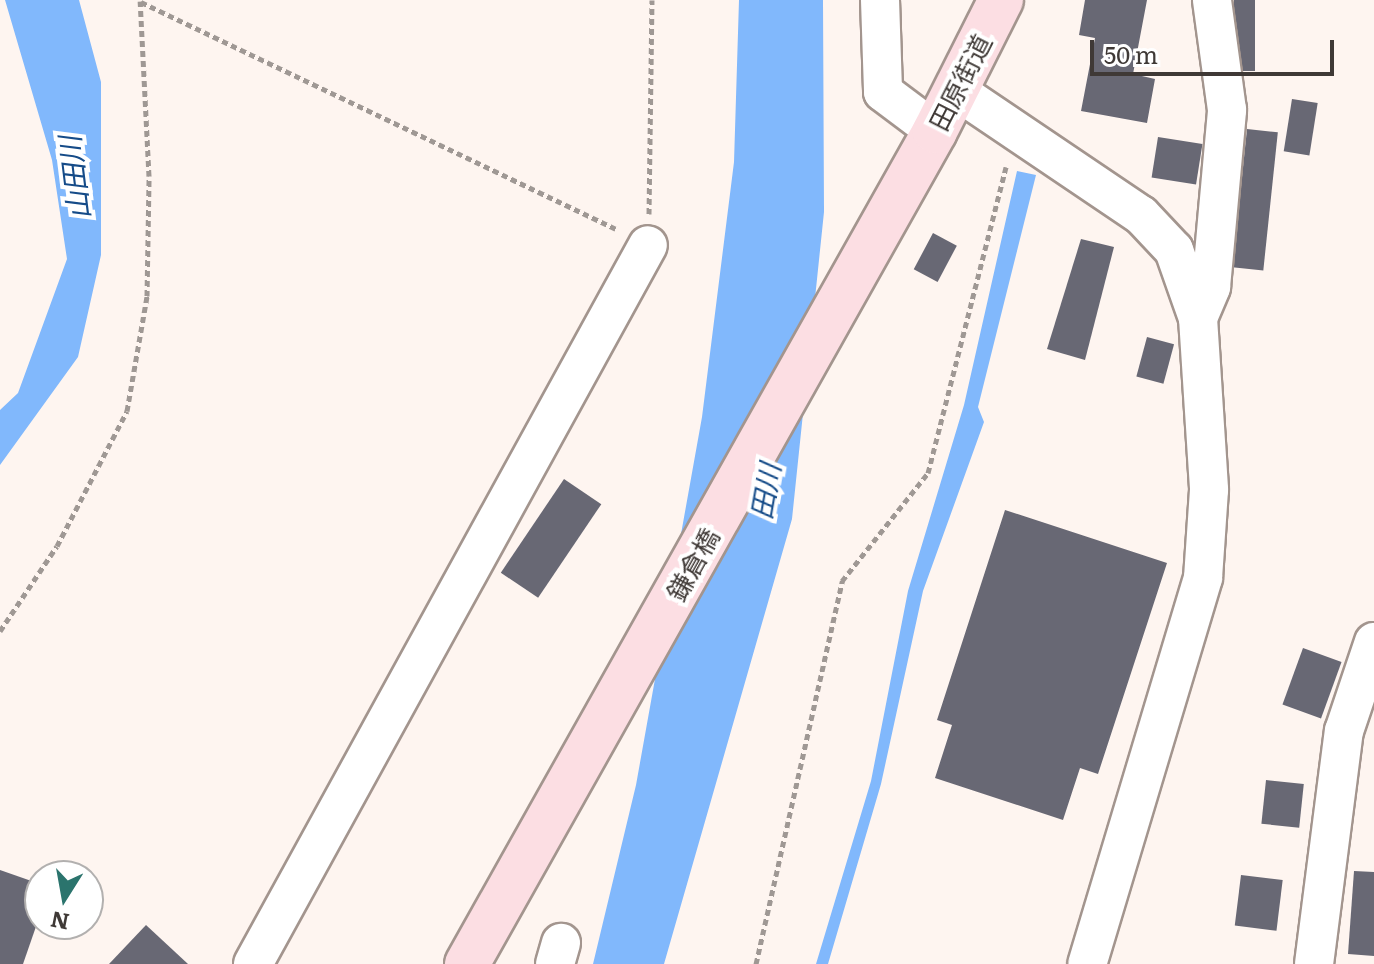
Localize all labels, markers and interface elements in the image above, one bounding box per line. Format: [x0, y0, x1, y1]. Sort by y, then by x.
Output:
scale bar [1094, 24, 1338, 74]
street label: 田原街道 [921, 29, 997, 135]
text: 50 m [1104, 36, 1158, 71]
water label: 山田川 [51, 134, 95, 222]
water label: 田川 [743, 461, 785, 521]
street label: 鎌倉橋 [659, 522, 725, 606]
north arrow [24, 860, 104, 940]
text: N [47, 904, 72, 940]

